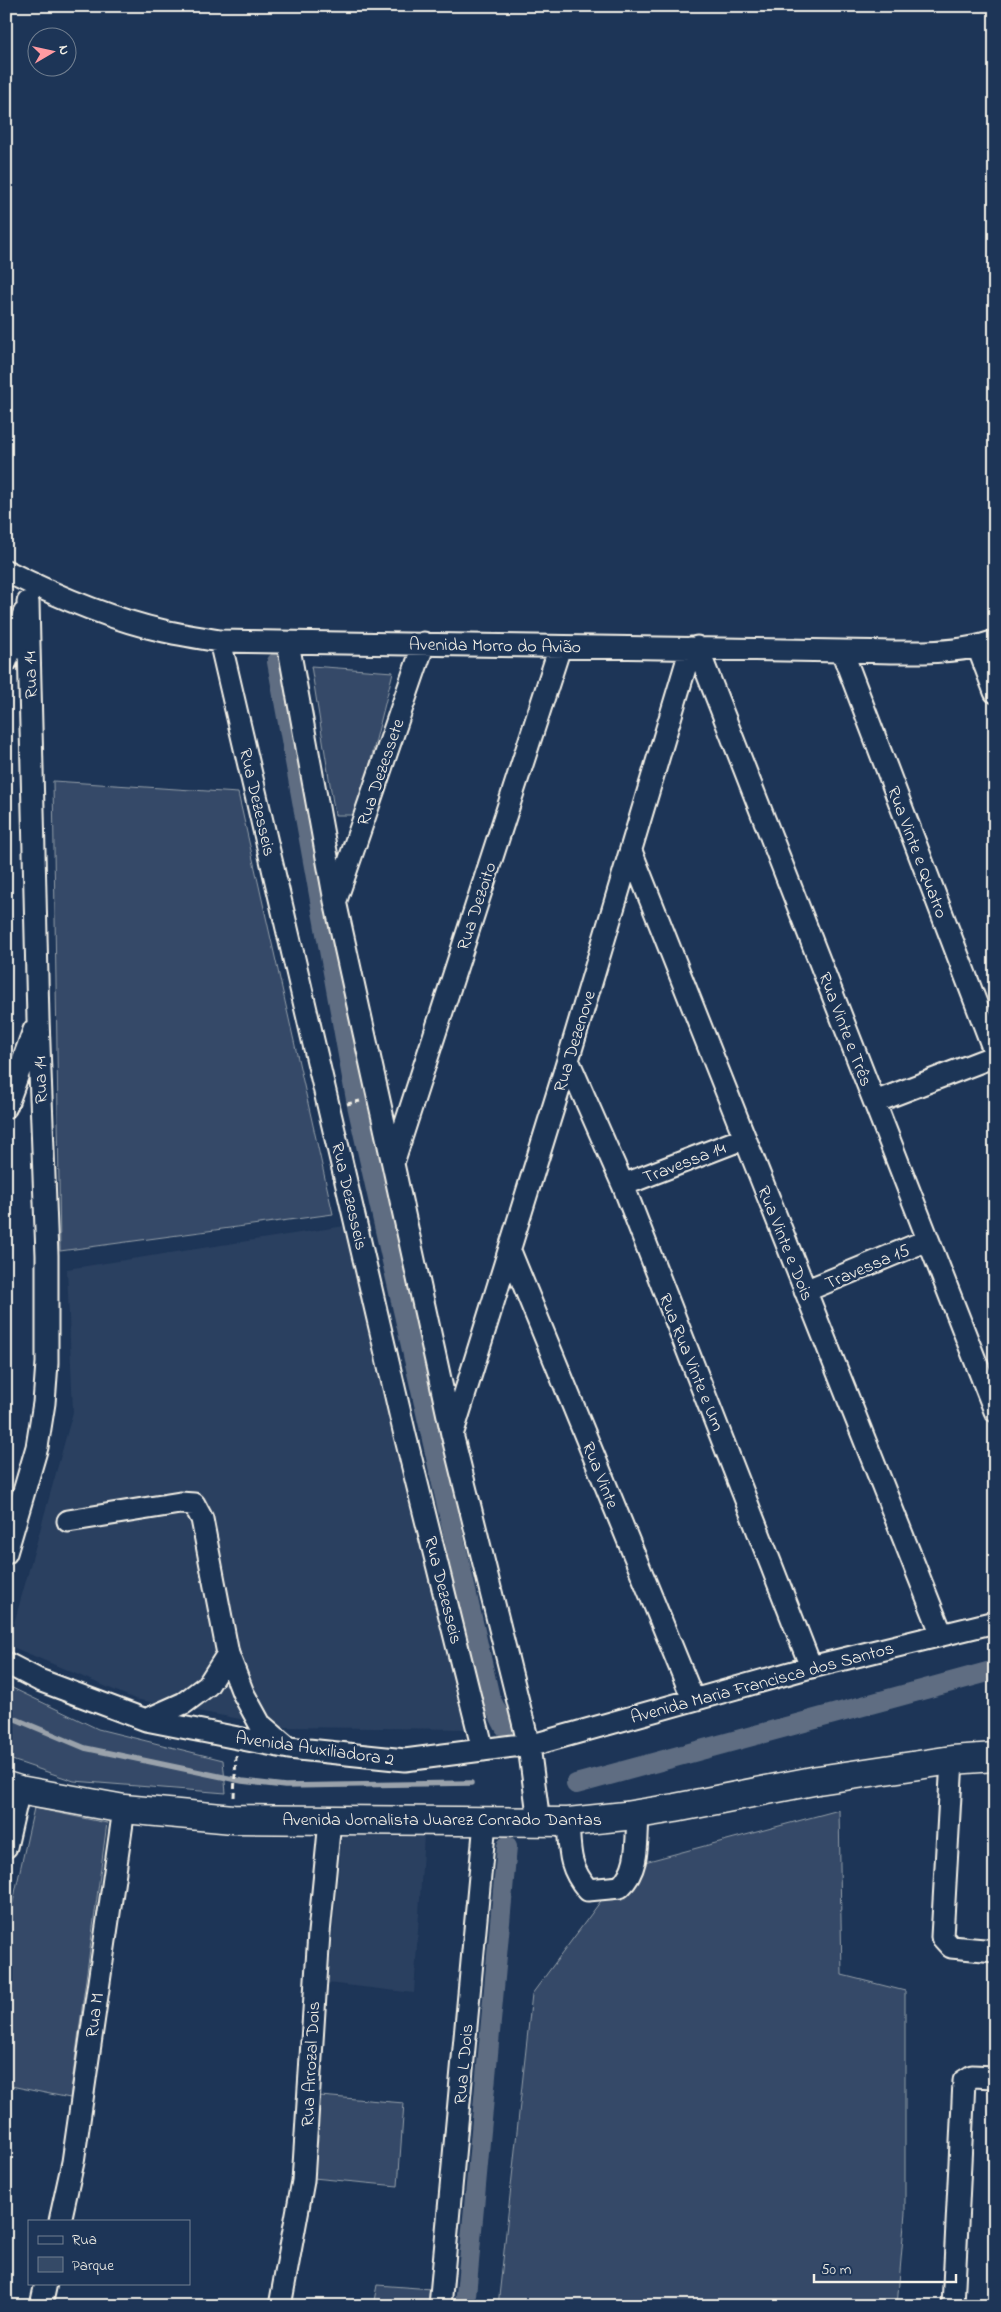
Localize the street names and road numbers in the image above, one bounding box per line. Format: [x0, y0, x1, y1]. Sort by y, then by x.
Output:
street label: Avenida Morro do Avião [409, 632, 581, 661]
street label: Rua 14 [18, 650, 46, 699]
street label: Rua Dezessete [351, 715, 413, 830]
street label: Rua Dezesseis [231, 746, 281, 859]
street label: Rua Vinte e Quatro [879, 783, 953, 923]
street label: Rua Dezoito [451, 859, 504, 954]
street label: Rua Vinte e Três [810, 969, 878, 1090]
street label: Rua Dezenove [548, 987, 604, 1096]
street label: Rua 14 [28, 1055, 56, 1104]
street label: Travessa 14 [640, 1136, 730, 1192]
street label: Rua Dezesseis [323, 1140, 373, 1253]
street label: Rua Vinte e Dois [749, 1182, 819, 1305]
street label: Travessa 15 [821, 1238, 914, 1297]
street label: Rua Rua Vinte e Um [651, 1290, 730, 1436]
street label: Rua Vinte [574, 1438, 625, 1514]
street label: Rua Dezesseis [416, 1534, 468, 1647]
street label: Avenida Maria Francisca dos Santos [628, 1636, 897, 1732]
street label: Avenida Auxiliadora 2 [234, 1726, 396, 1774]
street label: Avenida Jornalista Juarez Conrado Dantas [282, 1808, 602, 1834]
street label: Rua M [80, 1991, 112, 2040]
street label: Rua Arrozal Dois [296, 2001, 328, 2128]
street label: Rua L Dois [449, 2023, 481, 2105]

